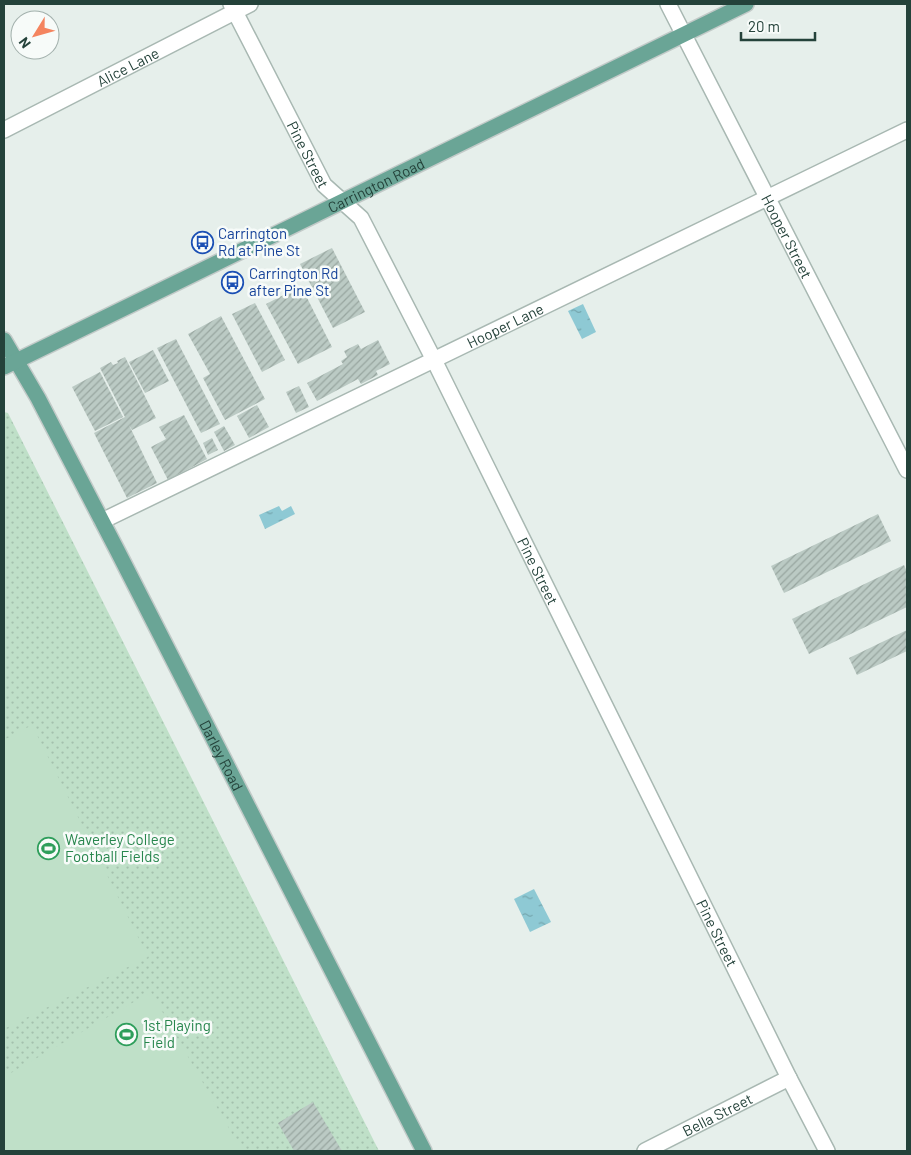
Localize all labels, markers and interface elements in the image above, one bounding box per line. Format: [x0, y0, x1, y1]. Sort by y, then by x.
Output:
north arrow [10, 10, 60, 60]
scale bar [741, 10, 815, 42]
text: 20 m [748, 17, 780, 35]
text: N [15, 34, 34, 52]
street label: Alice Lane [94, 43, 162, 90]
street label: Pine Street [284, 118, 333, 191]
street label: Carrington Road [325, 154, 427, 216]
street label: Hooper Street [758, 191, 816, 281]
place label: Carrington Rd at Pine St [218, 224, 300, 259]
bus stop icon: Carrington Rd at Pine St [190, 230, 214, 254]
place label: Carrington Rd after Pine St [249, 264, 338, 299]
bus stop icon: Carrington Rd after Pine St [221, 270, 245, 294]
street label: Hooper Lane [464, 299, 546, 352]
street label: Pine Street [514, 534, 562, 607]
street label: Darley Road [196, 717, 247, 794]
place label: Waverley College Football Fields [65, 830, 175, 865]
sports icon: Waverley College Football Fields [37, 836, 61, 860]
street label: Pine Street [693, 896, 742, 970]
place label: 1st Playing Field [143, 1016, 211, 1051]
sports icon: 1st Playing Field [115, 1022, 139, 1046]
street label: Bella Street [679, 1089, 755, 1140]

